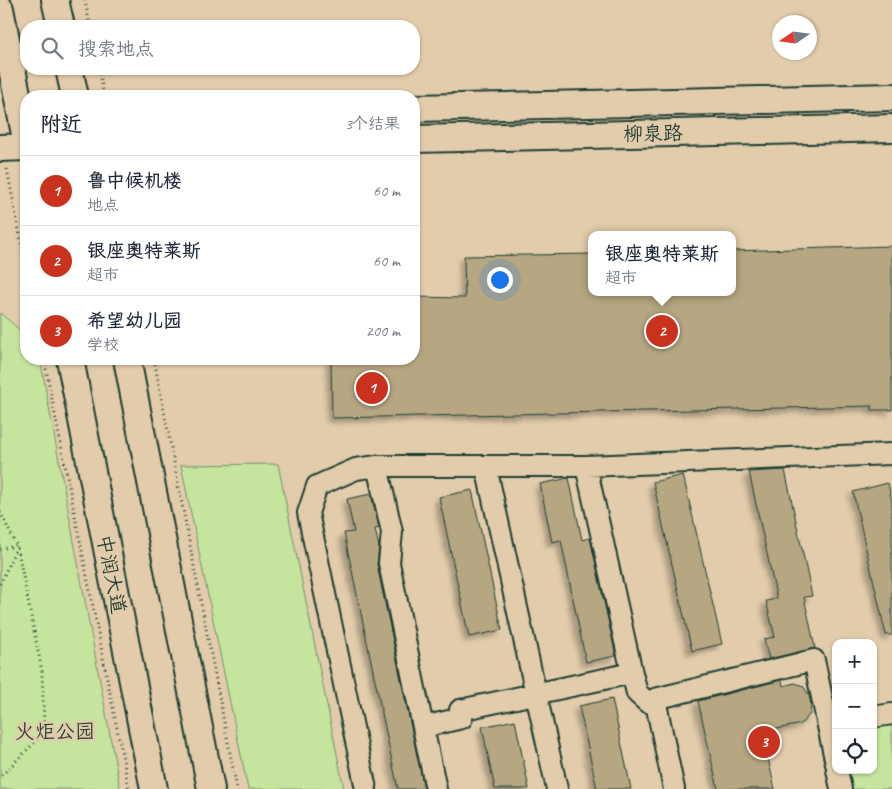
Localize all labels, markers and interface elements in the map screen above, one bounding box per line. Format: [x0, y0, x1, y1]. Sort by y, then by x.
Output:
north arrow [772, 15, 817, 60]
search box [20, 20, 420, 75]
icon: search [38, 34, 66, 62]
text: 搜索地点 [78, 37, 154, 61]
text: 附近 [40, 111, 82, 137]
text: 3个结果 [345, 114, 400, 134]
street label: 柳泉路 [623, 120, 684, 147]
text: 鲁中候机楼 [87, 169, 182, 193]
text: 1 [52, 181, 60, 201]
text: 60 m [373, 181, 400, 201]
text: 地点 [87, 195, 119, 215]
popup [588, 231, 736, 296]
text: 银座奥特莱斯 [87, 239, 201, 263]
text: 银座奥特莱斯 [605, 242, 719, 266]
text: 2 [52, 251, 60, 271]
text: 60 m [373, 251, 400, 271]
text: 超市 [87, 265, 119, 285]
your location [487, 267, 513, 293]
text: 超市 [605, 268, 637, 288]
text: 希望幼儿园 [87, 309, 182, 333]
pin: 2 [646, 312, 678, 350]
text: 3 [52, 321, 60, 341]
text: 200 m [366, 321, 400, 341]
text: 学校 [87, 335, 119, 355]
pin: 1 [356, 369, 388, 407]
street label: 中润大道 [92, 532, 131, 616]
map controls [832, 639, 877, 774]
button: + [832, 639, 877, 684]
button: − [832, 684, 877, 729]
park label: 火炬公园 [15, 719, 95, 744]
pin: 3 [748, 723, 780, 761]
button: locate [832, 729, 877, 774]

